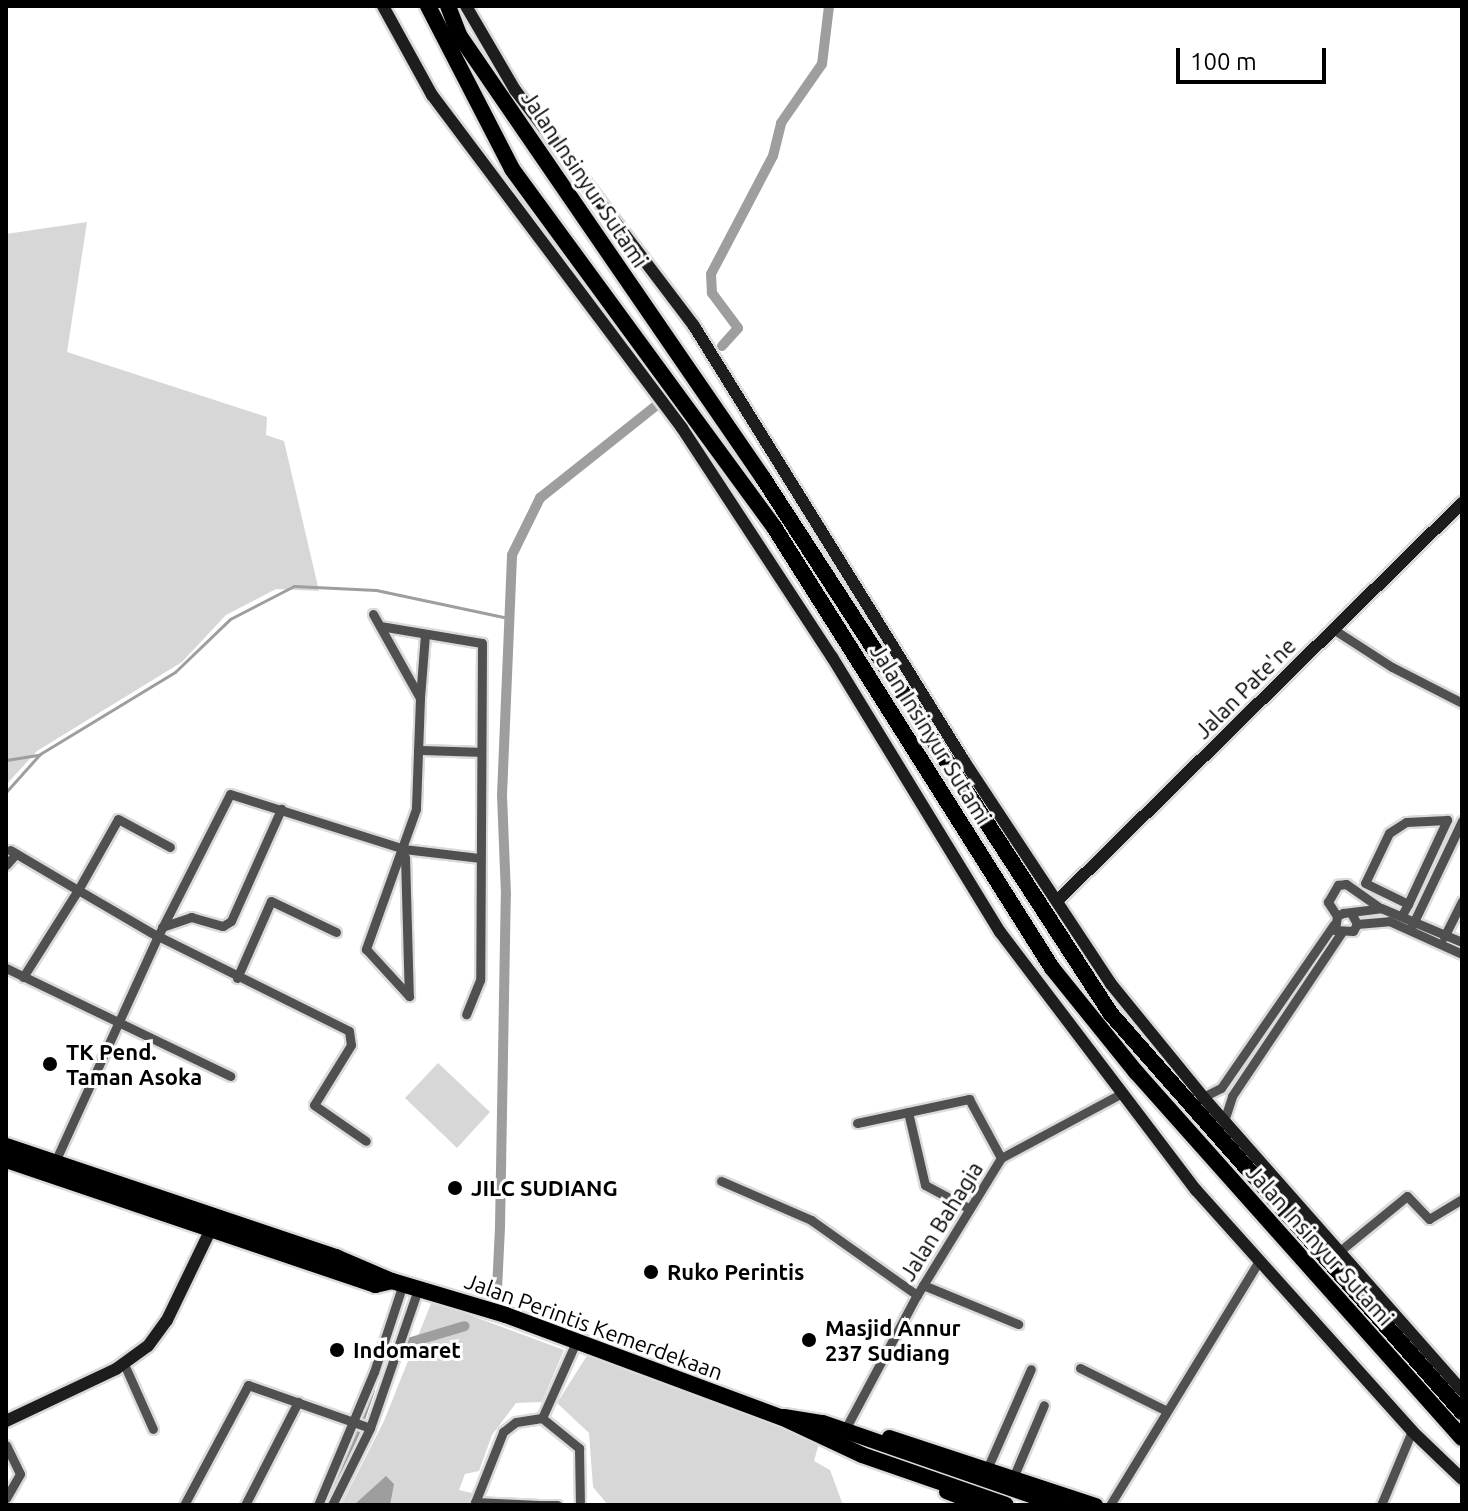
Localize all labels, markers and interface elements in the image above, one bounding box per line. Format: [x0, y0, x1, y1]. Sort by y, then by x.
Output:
scale bar [1180, 32, 1330, 82]
text: 100 m [1190, 48, 1257, 75]
street label: Jalan Insinyur Sutami [516, 86, 654, 272]
street label: Jalan Pate'ne [1189, 632, 1301, 744]
street label: Jalan Insinyur Sutami [865, 639, 997, 829]
place label: TK Pend. Taman Asoka [66, 1038, 202, 1090]
marker: TK Pend. Taman Asoka [41, 1055, 59, 1073]
street label: Jalan Bahagia [894, 1157, 988, 1285]
street label: Jalan Insinyur Sutami [1241, 1159, 1399, 1331]
place label: JILC SUDIANG [471, 1175, 618, 1201]
marker: JILC SUDIANG [446, 1179, 464, 1197]
place label: Ruko Perintis [667, 1259, 804, 1285]
marker: Ruko Perintis [642, 1263, 660, 1281]
street label: Jalan Perintis Kemerdekaan [461, 1267, 727, 1385]
place label: Masjid Annur 237 Sudiang [825, 1314, 961, 1366]
marker: Masjid Annur 237 Sudiang [800, 1331, 818, 1349]
place label: Indomaret [353, 1337, 461, 1363]
marker: Indomaret [328, 1341, 346, 1359]

